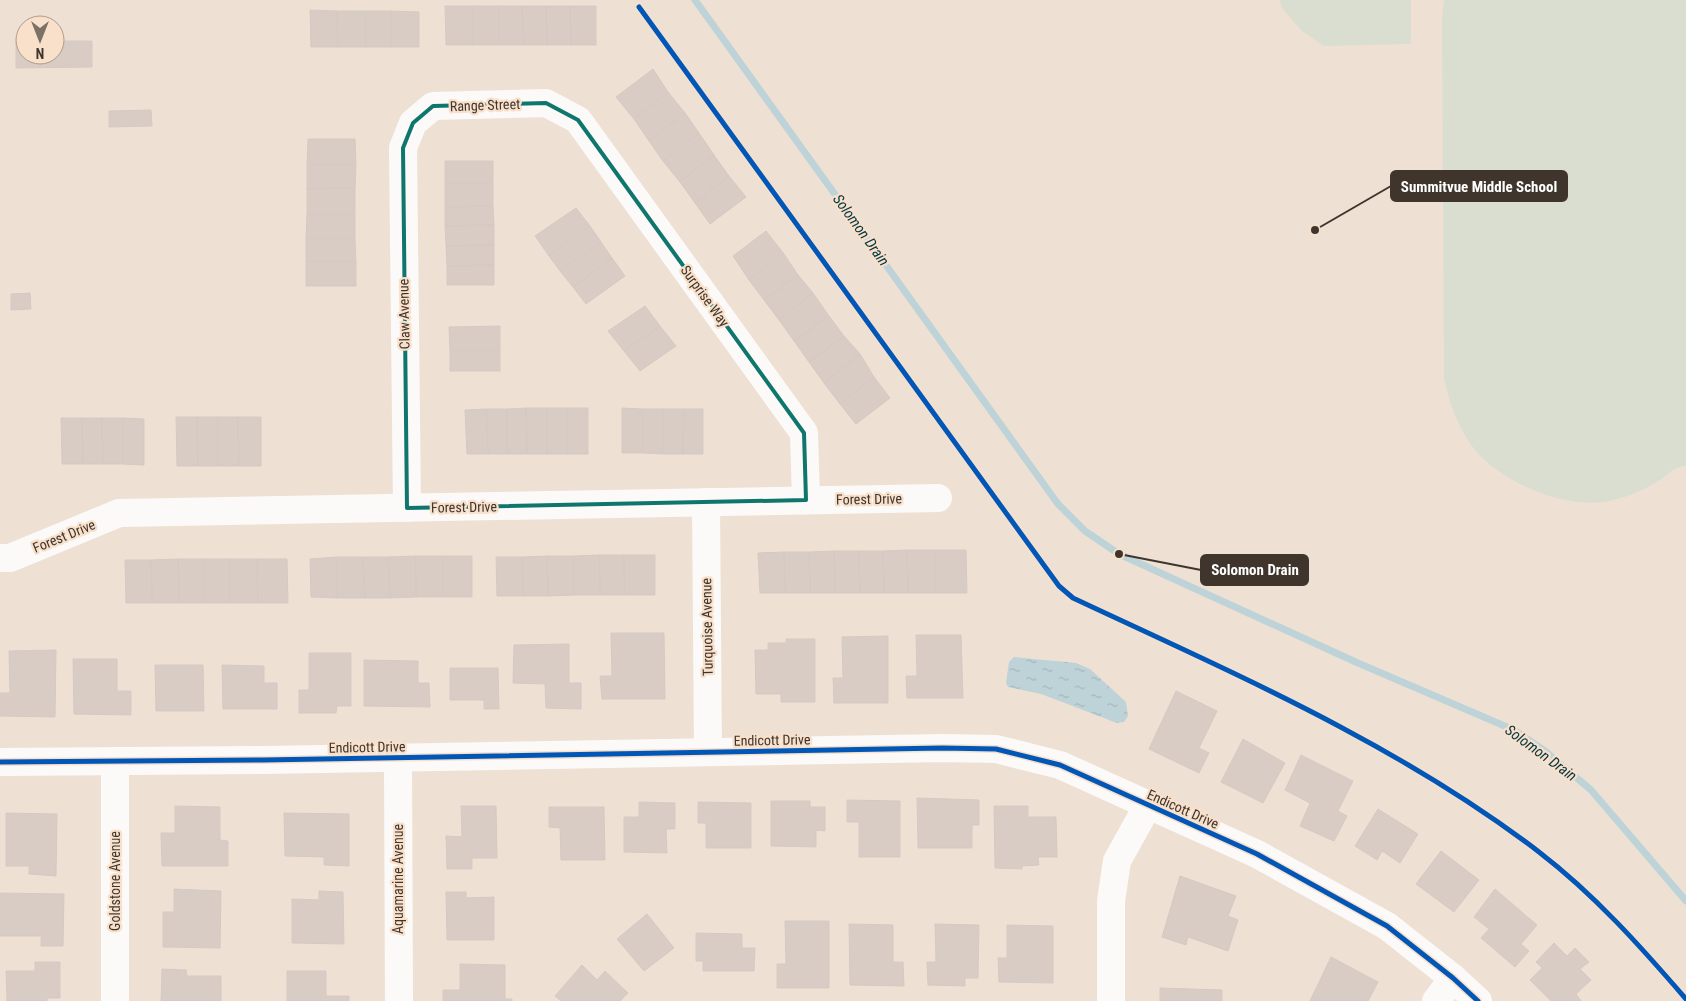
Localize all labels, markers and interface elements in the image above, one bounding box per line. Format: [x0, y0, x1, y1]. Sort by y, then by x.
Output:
north arrow [15, 15, 65, 65]
text: N [36, 45, 44, 61]
street label: Range Street [450, 96, 520, 114]
callout: Summitvue Middle School [1391, 171, 1567, 201]
text: Summitvue Middle School [1401, 178, 1557, 196]
water label: Solomon Drain [829, 191, 893, 269]
street label: Surprise Way [677, 262, 733, 330]
street label: Claw Avenue [395, 278, 413, 349]
street label: Forest Drive [836, 490, 903, 508]
street label: Forest Drive [431, 498, 498, 516]
street label: Forest Drive [30, 516, 98, 556]
callout: Solomon Drain [1201, 555, 1308, 585]
text: Solomon Drain [1211, 561, 1299, 579]
street label: Turquoise Avenue [698, 577, 716, 676]
water label: Solomon Drain [1502, 721, 1580, 785]
street label: Endicott Drive [733, 731, 811, 749]
street label: Endicott Drive [328, 738, 406, 756]
street label: Endicott Drive [1145, 786, 1222, 832]
street label: Aquamarine Avenue [390, 823, 406, 934]
street label: Goldstone Avenue [107, 831, 123, 931]

